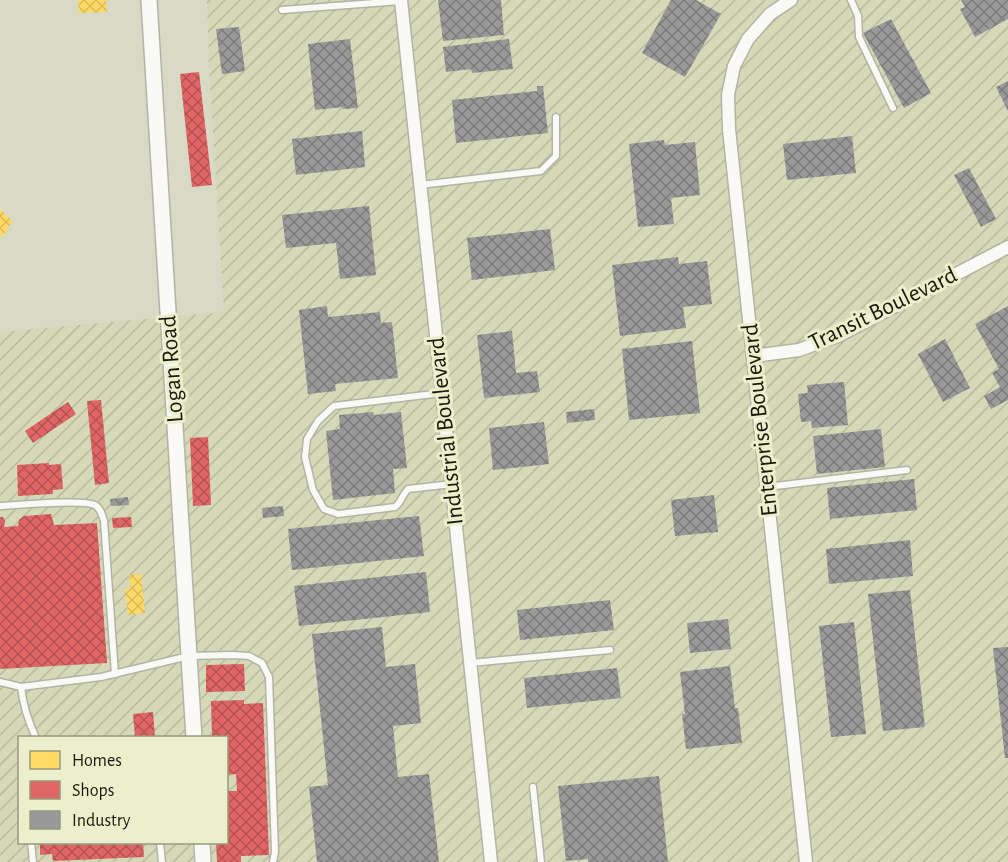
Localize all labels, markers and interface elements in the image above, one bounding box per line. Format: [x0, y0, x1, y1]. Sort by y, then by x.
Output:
street label: Transit Boulevard [805, 263, 961, 355]
street label: Logan Road [156, 314, 188, 424]
street label: Enterprise Boulevard [738, 322, 782, 518]
street label: Industrial Boulevard [424, 336, 468, 526]
legend [18, 736, 228, 844]
text: Homes [72, 752, 122, 770]
text: Shops [72, 782, 114, 800]
text: Industry [72, 812, 131, 830]

